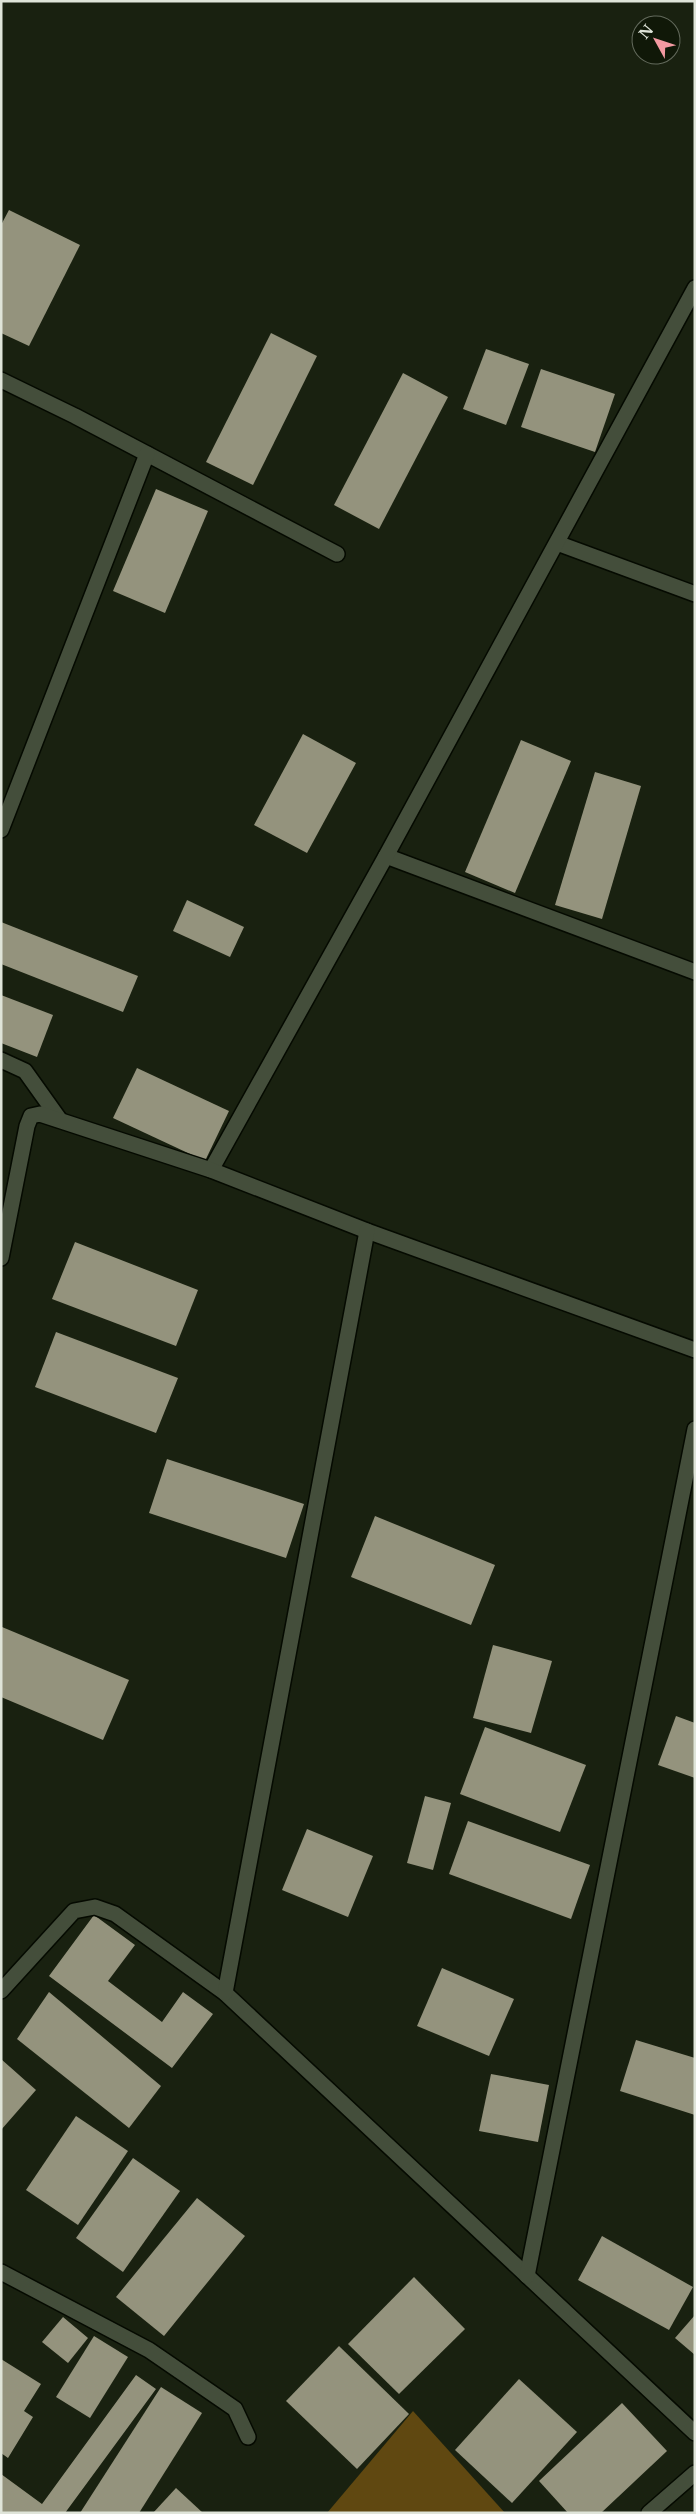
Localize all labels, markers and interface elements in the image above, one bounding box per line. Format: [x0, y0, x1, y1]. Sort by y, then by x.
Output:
north arrow [631, 15, 681, 65]
text: N [635, 21, 657, 42]

